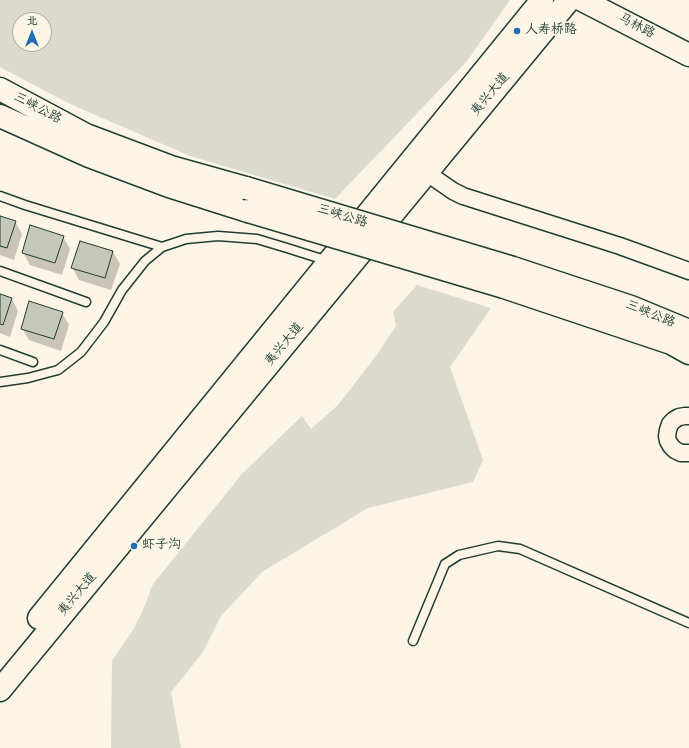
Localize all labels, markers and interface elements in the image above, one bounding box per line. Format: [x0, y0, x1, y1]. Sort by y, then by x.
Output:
street label: 马林路 [615, 11, 657, 43]
north arrow [12, 12, 52, 52]
text: 北 [27, 13, 38, 29]
place label: 人寿桥路 [525, 23, 577, 39]
marker: 人寿桥路 [512, 26, 522, 36]
street label: 夷兴大道 [468, 70, 514, 120]
street label: 三峡公路 [10, 90, 64, 128]
street label: 三峡公路 [315, 202, 369, 232]
street label: 三峡公路 [623, 298, 677, 332]
street label: 夷兴大道 [262, 320, 308, 370]
place label: 虾子沟 [142, 538, 181, 554]
marker: 虾子沟 [129, 541, 139, 551]
street label: 夷兴大道 [55, 570, 101, 620]

